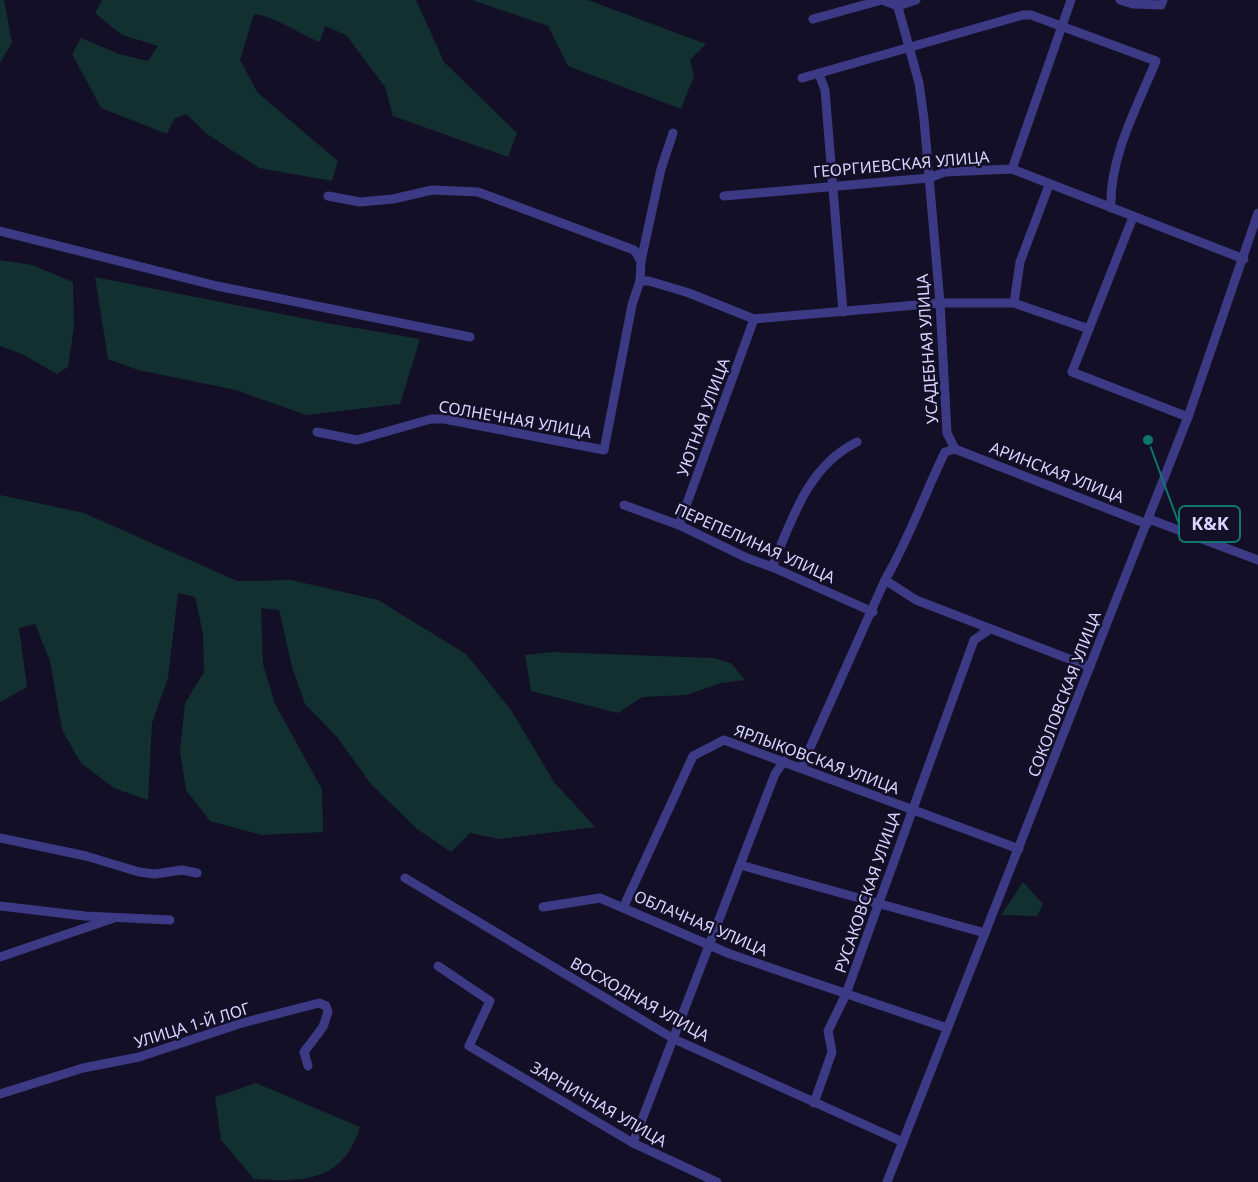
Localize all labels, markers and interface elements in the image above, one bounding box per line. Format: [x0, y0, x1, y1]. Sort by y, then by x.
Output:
street label: ГЕОРГИЕВСКАЯ УЛИЦА [812, 145, 991, 183]
street label: УСАДЕБНАЯ УЛИЦА [911, 273, 943, 425]
street label: УЮТНАЯ УЛИЦА [671, 354, 735, 479]
street label: СОЛНЕЧНАЯ УЛИЦА [437, 395, 594, 443]
street label: АРИНСКАЯ УЛИЦА [987, 436, 1128, 508]
street label: ПЕРЕПЕЛИНАЯ УЛИЦА [671, 498, 839, 589]
callout: K&K [1179, 506, 1240, 542]
text: K&K [1191, 511, 1229, 535]
street label: СОКОЛОВСКАЯ УЛИЦА [1022, 607, 1106, 780]
street label: ЯРЛЫКОВСКАЯ УЛИЦА [731, 719, 903, 799]
street label: РУСАКОВСКАЯ УЛИЦА [829, 807, 905, 976]
street label: ОБЛАЧНАЯ УЛИЦА [631, 885, 772, 961]
street label: ВОСХОДНАЯ УЛИЦА [567, 952, 714, 1047]
street label: УЛИЦА 1-Й ЛОГ [131, 997, 253, 1053]
street label: ЗАРНИЧНАЯ УЛИЦА [527, 1056, 672, 1152]

